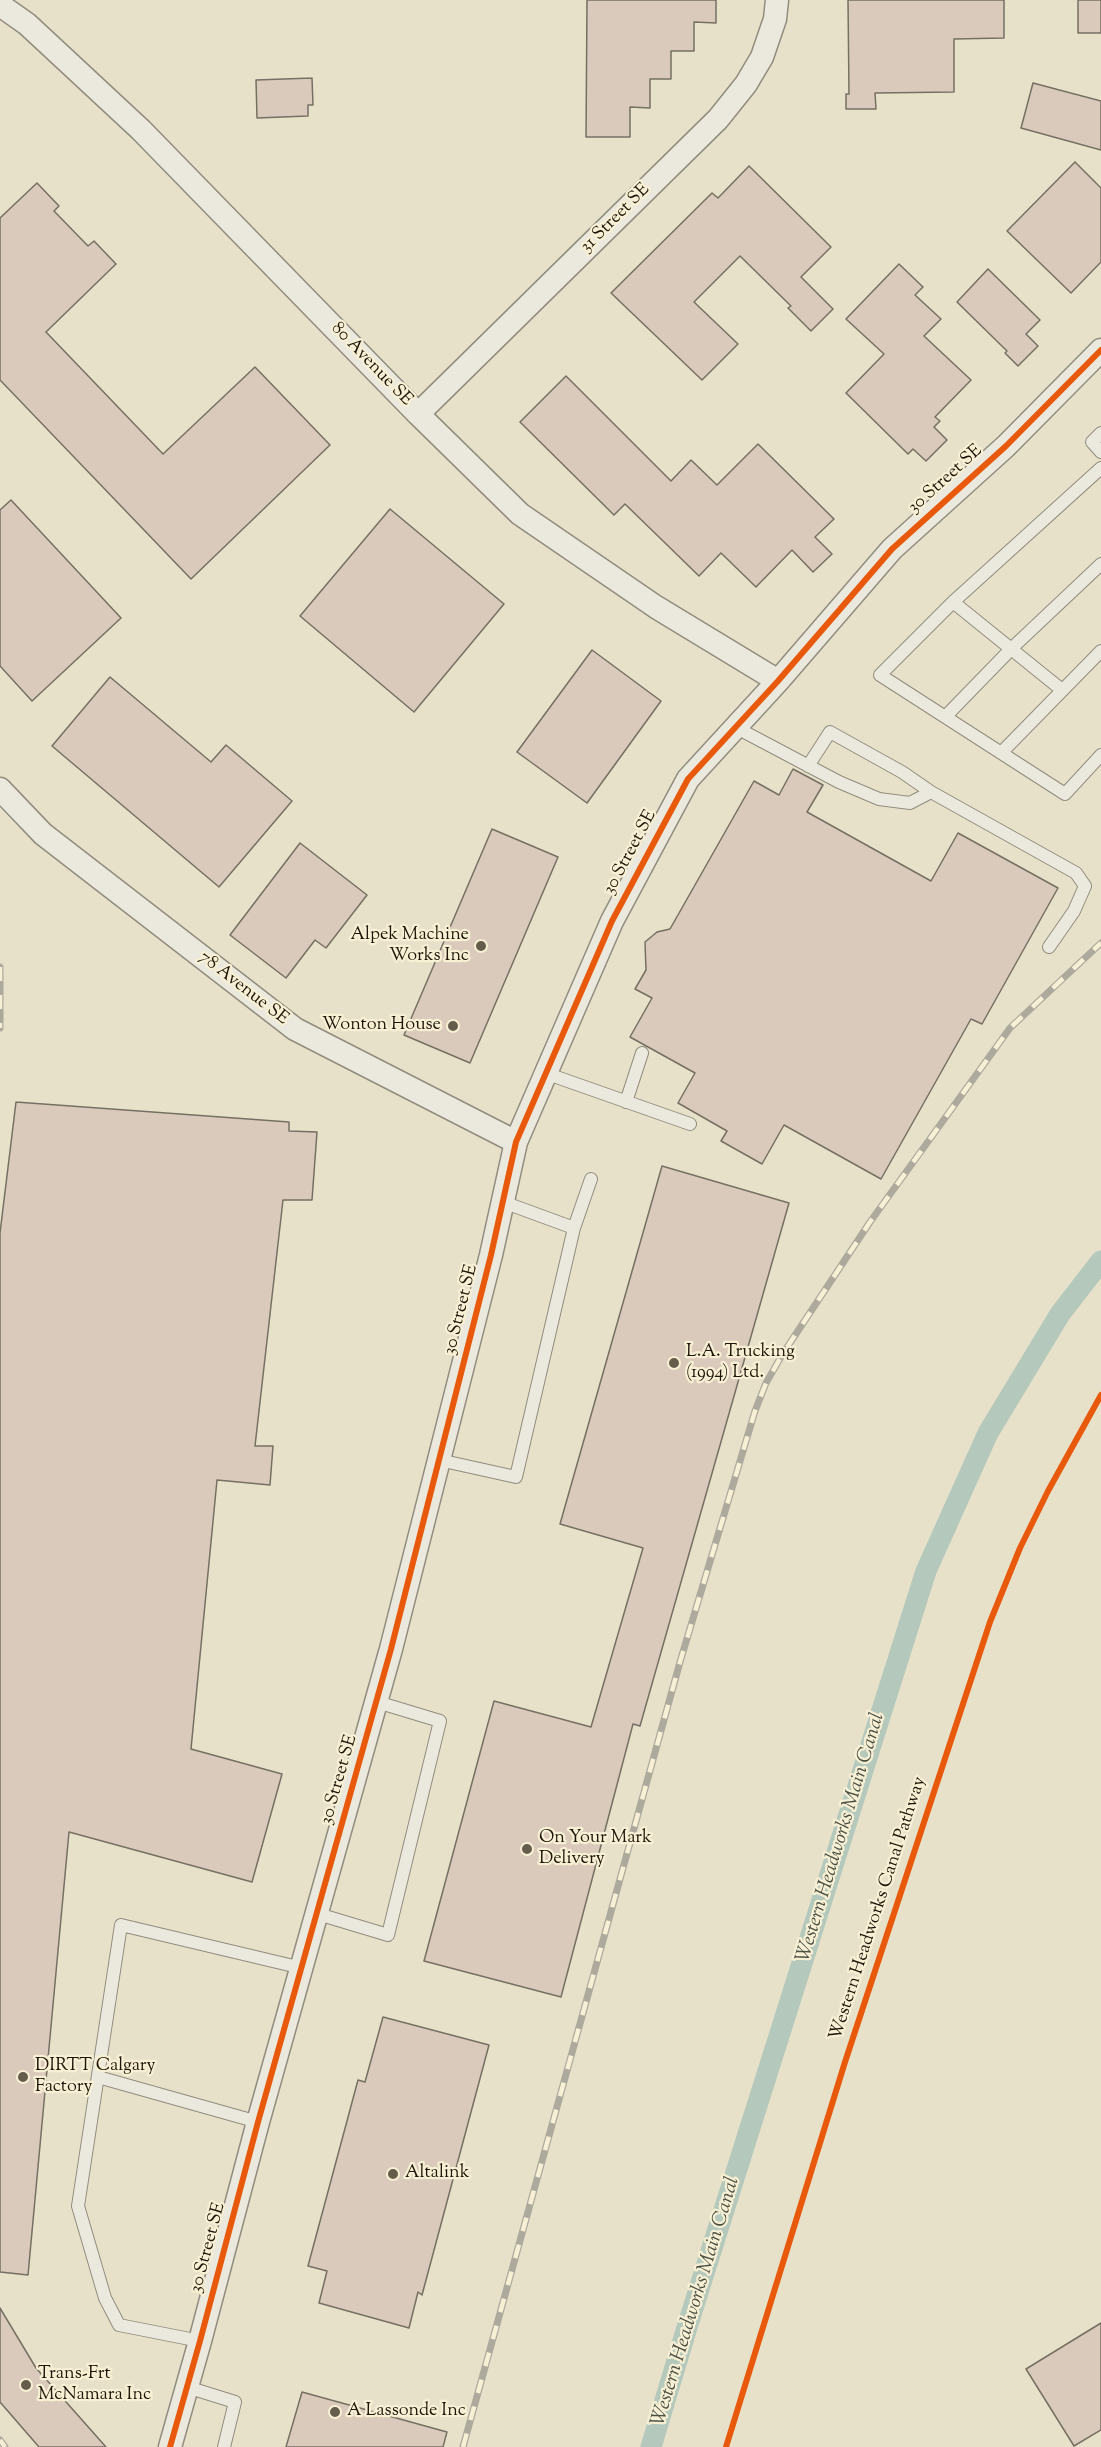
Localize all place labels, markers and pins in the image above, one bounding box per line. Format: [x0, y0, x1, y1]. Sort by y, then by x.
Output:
place label: Alpek Machine Works Inc [350, 925, 469, 968]
marker: Alpek Machine Works Inc [474, 939, 488, 953]
place label: Wonton House [322, 1015, 441, 1037]
marker: Wonton House [446, 1019, 460, 1033]
place label: L.A. Trucking (1994) Ltd. [686, 1342, 795, 1384]
marker: L.A. Trucking (1994) Ltd. [667, 1356, 681, 1370]
place label: On Your Mark Delivery [539, 1828, 652, 1870]
marker: On Your Mark Delivery [520, 1842, 534, 1856]
place label: DIRTT Calgary Factory [35, 2056, 156, 2098]
marker: DIRTT Calgary Factory [16, 2070, 30, 2084]
place label: Altalink [405, 2163, 469, 2185]
marker: Altalink [386, 2167, 400, 2181]
place label: Trans-Frt McNamara Inc [38, 2364, 151, 2406]
marker: Trans-Frt McNamara Inc [19, 2378, 33, 2392]
place label: A Lassonde Inc [347, 2401, 466, 2423]
marker: A Lassonde Inc [328, 2405, 342, 2419]

